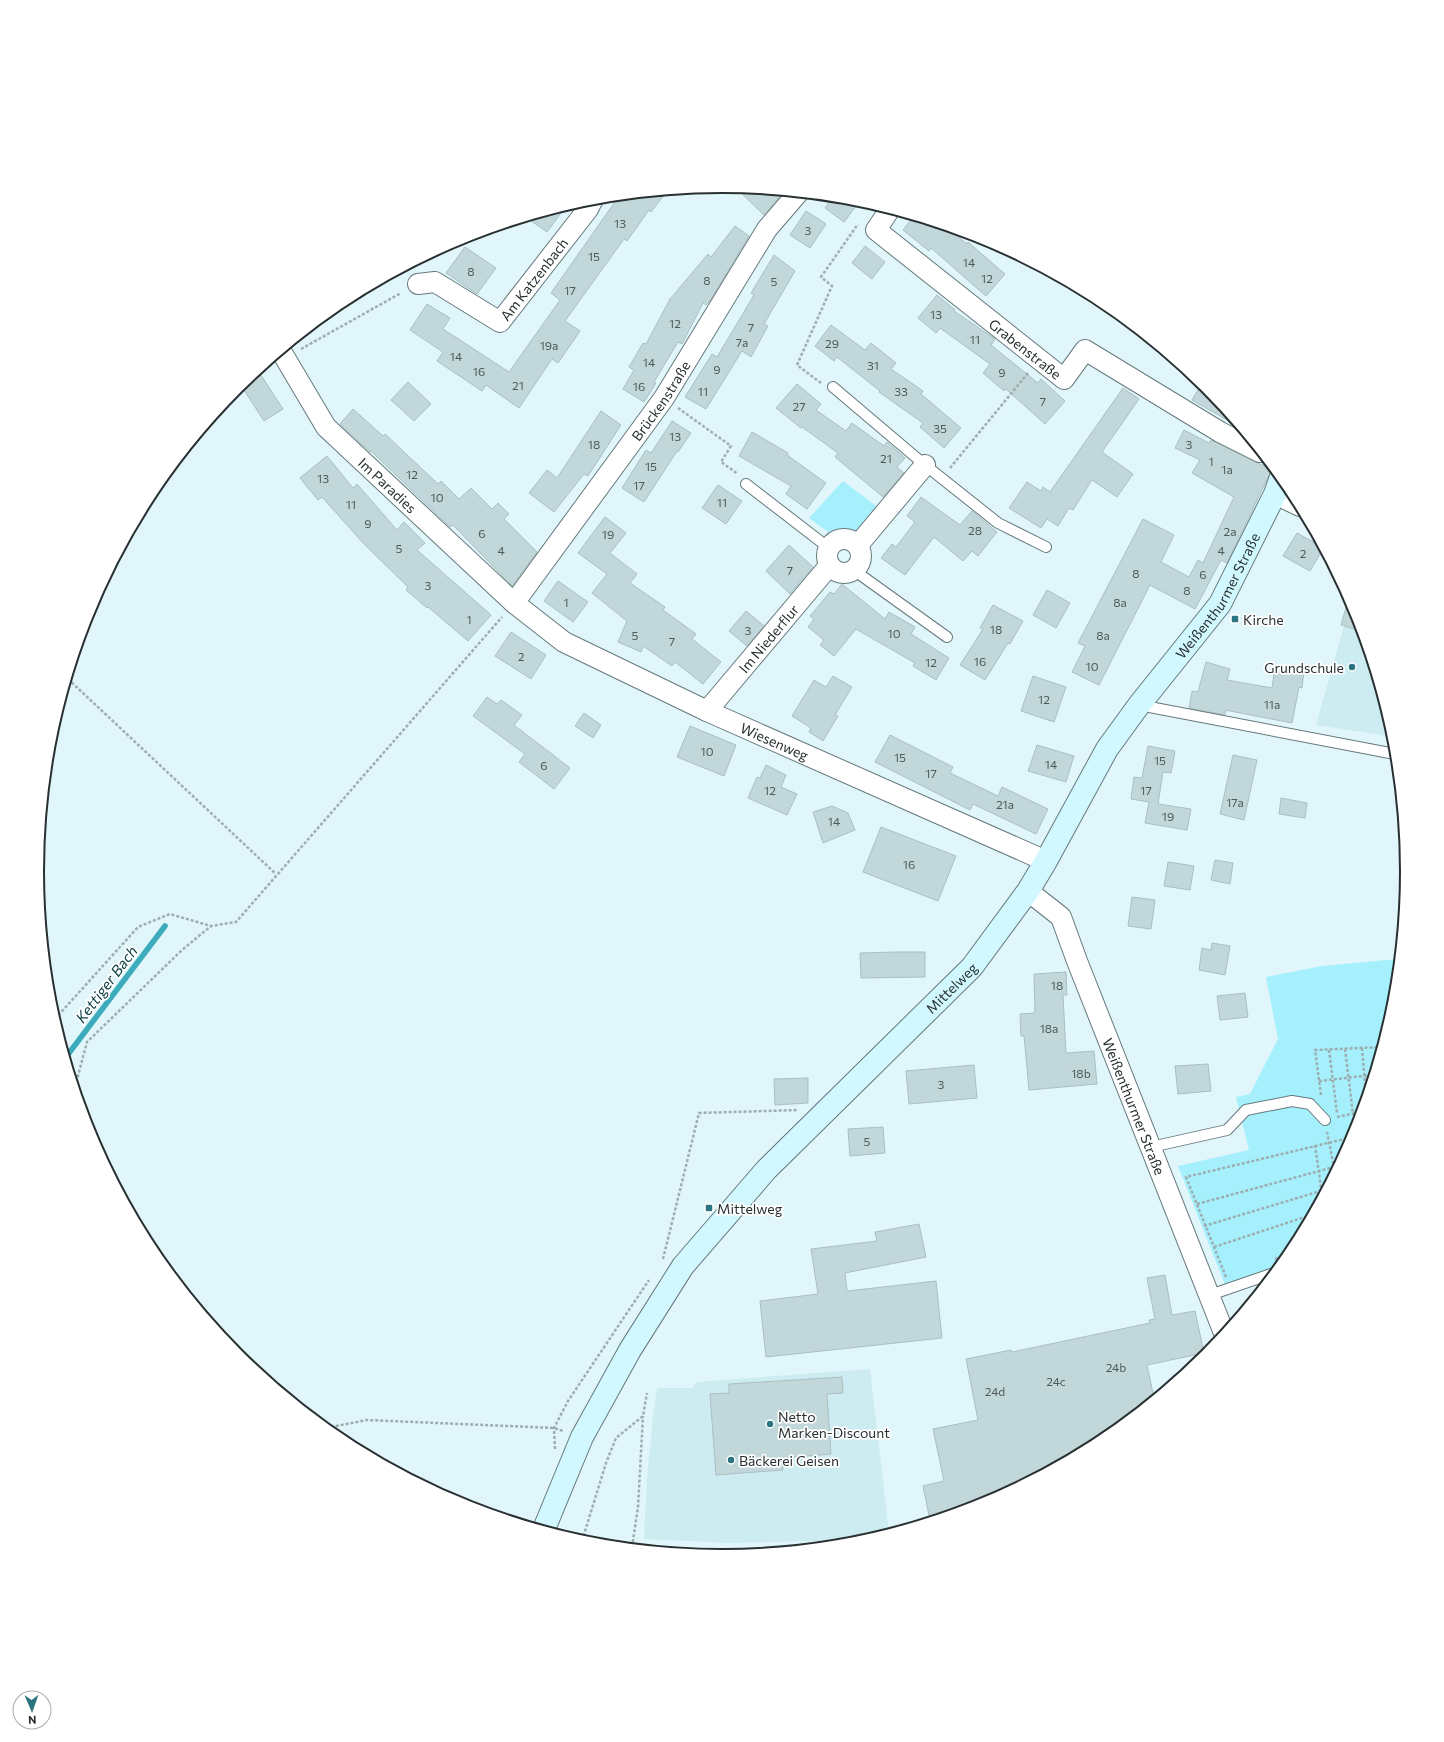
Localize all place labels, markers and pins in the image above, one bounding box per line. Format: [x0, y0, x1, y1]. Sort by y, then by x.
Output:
place label: Kirche [1243, 611, 1284, 628]
marker: Kirche [1230, 614, 1240, 624]
place label: Grundschule [1264, 659, 1344, 676]
marker: Grundschule [1347, 662, 1357, 672]
place label: Mittelweg [717, 1200, 783, 1217]
marker: Mittelweg [704, 1203, 714, 1213]
place label: Netto Marken-Discount [778, 1408, 890, 1441]
marker: Netto Marken-Discount [765, 1419, 775, 1429]
place label: Bäckerei Geisen [739, 1452, 839, 1469]
marker: Bäckerei Geisen [726, 1455, 736, 1465]

